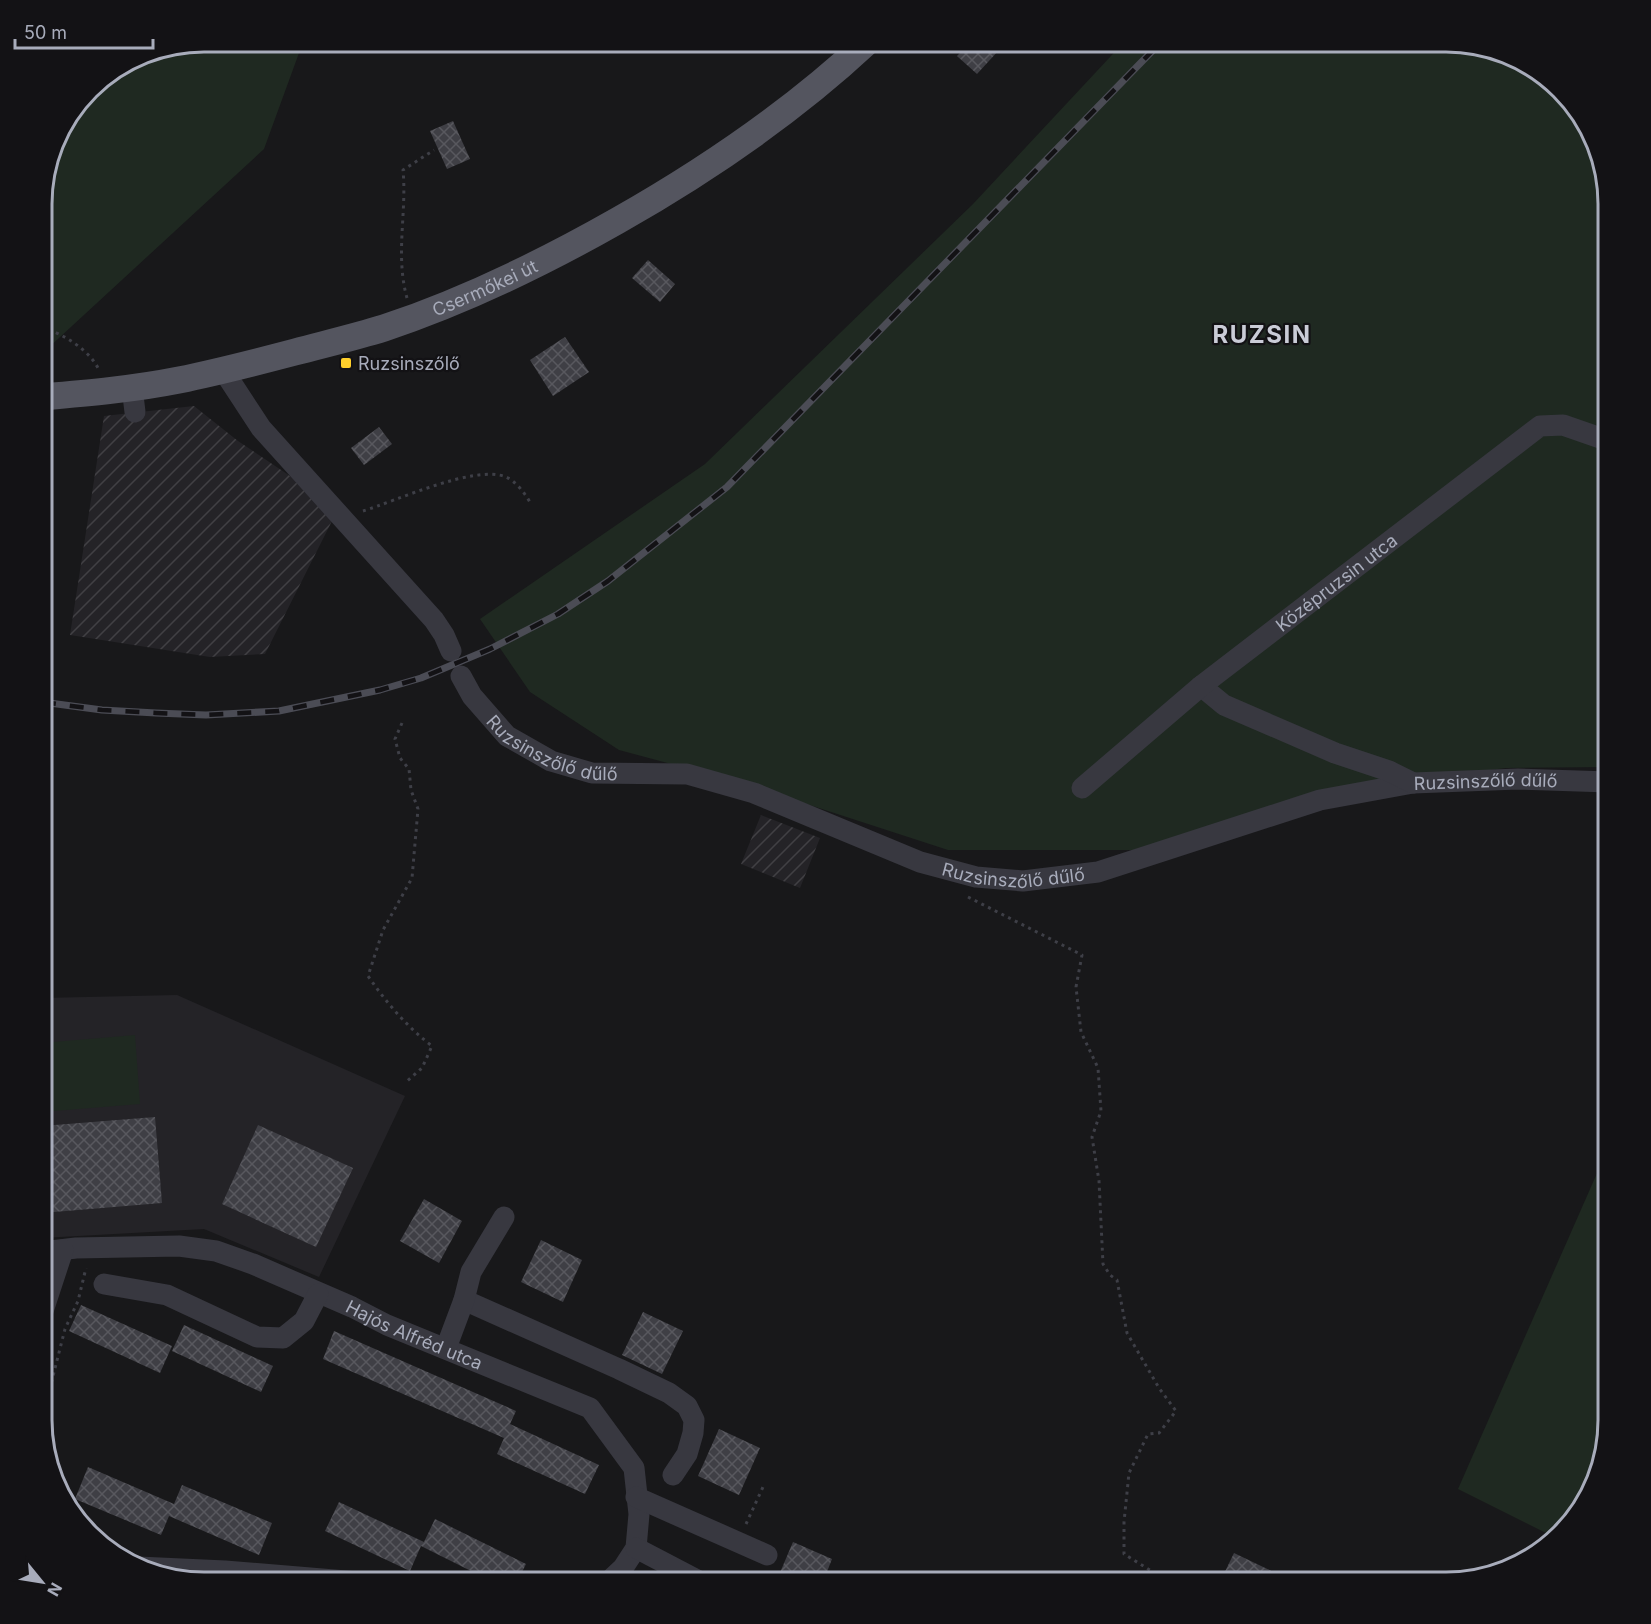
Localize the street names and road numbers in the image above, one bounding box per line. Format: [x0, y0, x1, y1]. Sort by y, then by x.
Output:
street label: Csermőkei út [429, 255, 541, 320]
street label: Középruzsin utca [1271, 529, 1401, 635]
street label: Ruzsinszőlő dűlő [483, 710, 618, 784]
street label: Ruzsinszőlő dűlő [1413, 768, 1558, 793]
street label: Ruzsinszőlő dűlő [940, 858, 1086, 892]
street label: Hajós Alfréd utca [343, 1295, 486, 1373]

